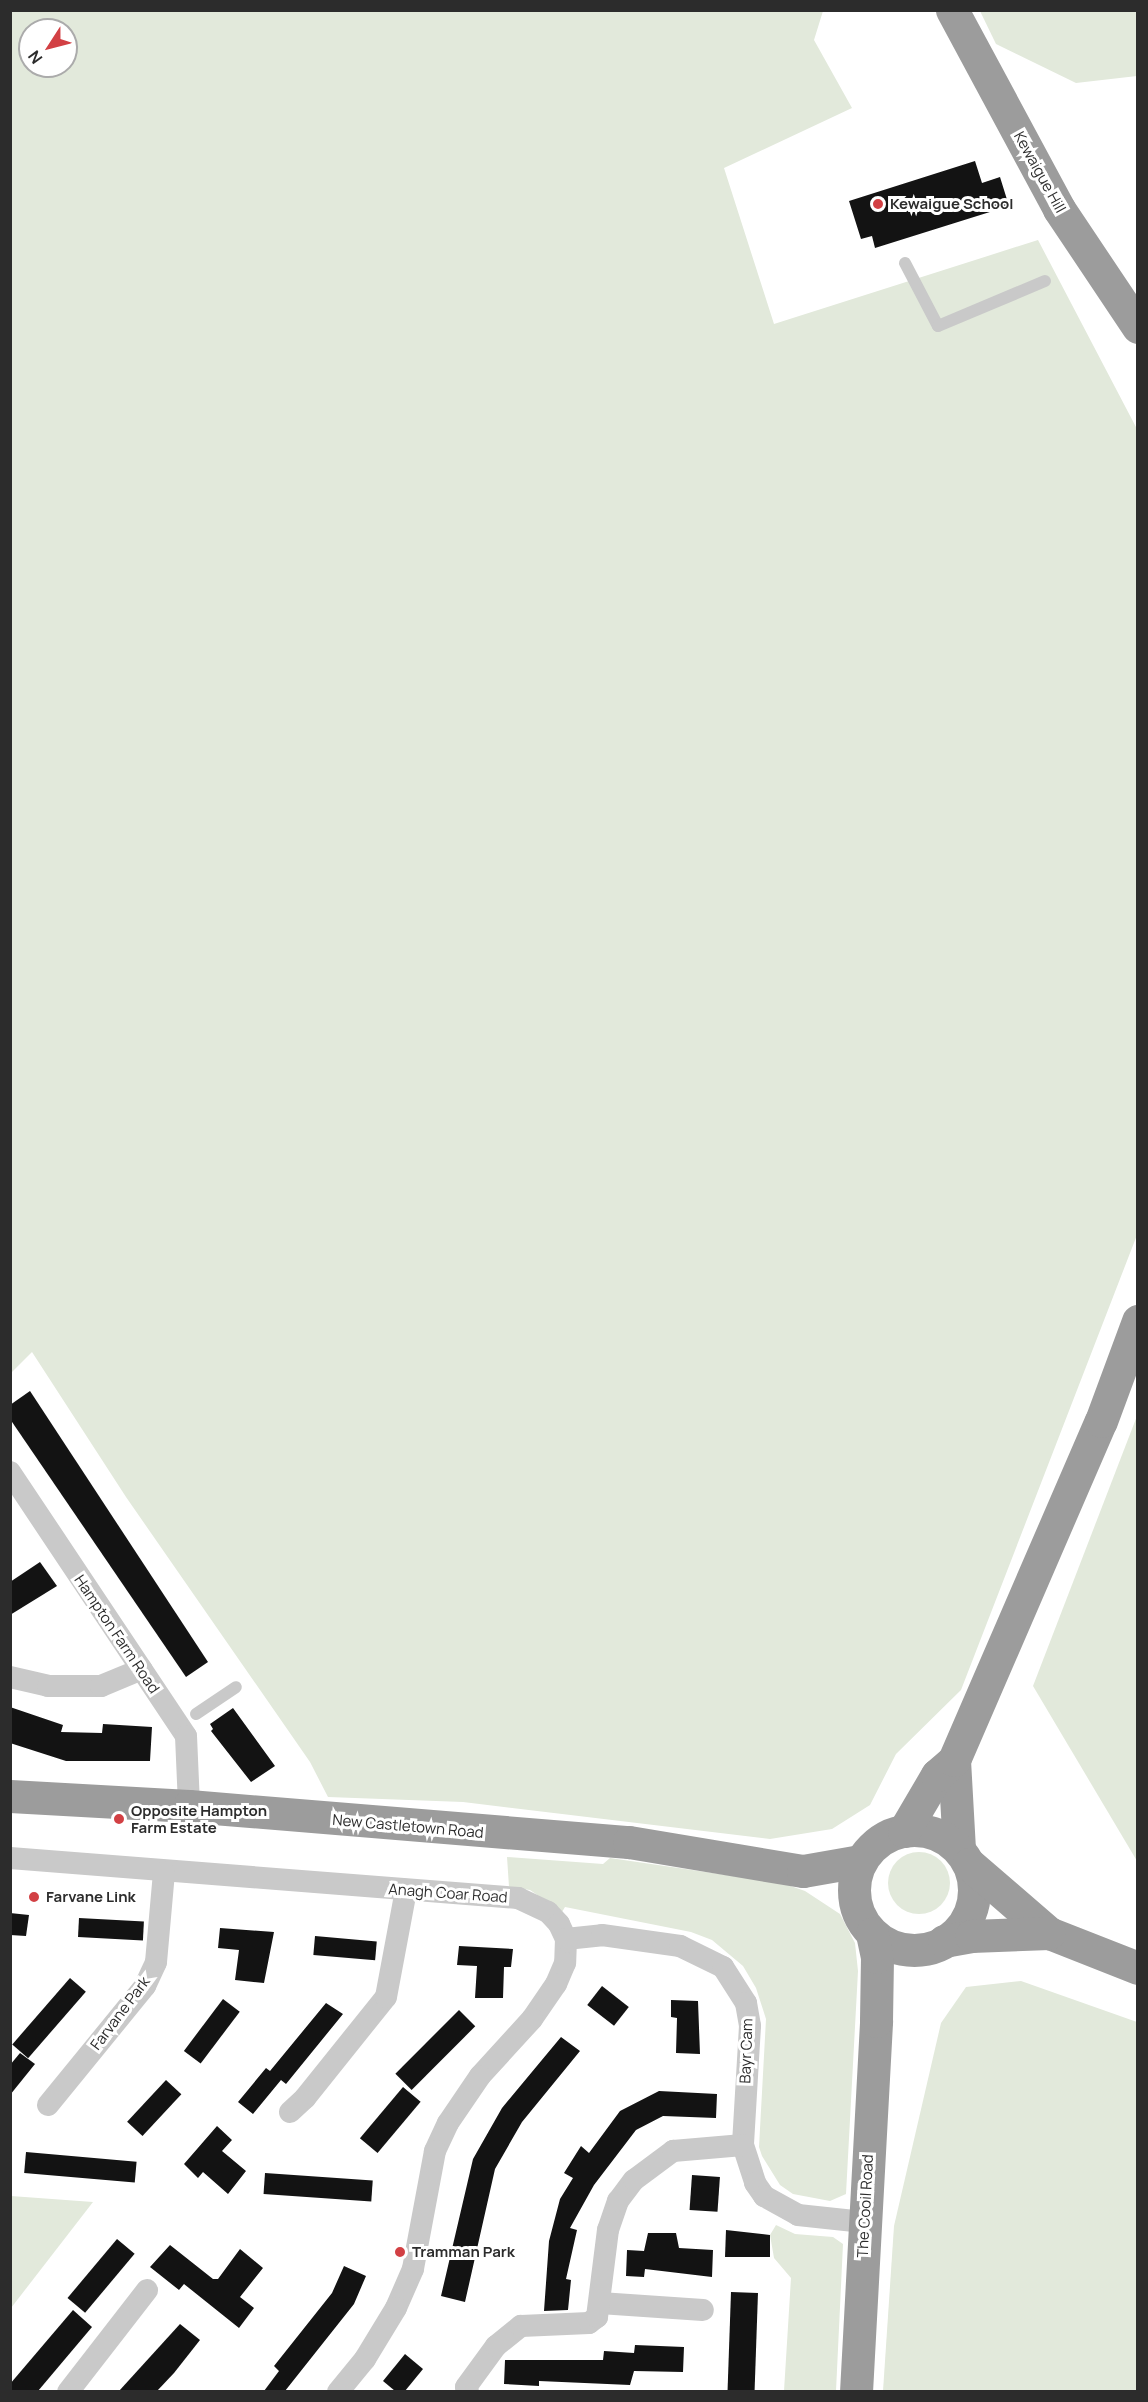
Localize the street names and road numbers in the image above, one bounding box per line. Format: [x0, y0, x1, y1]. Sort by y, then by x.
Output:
street label: Kewaigue Hill [1010, 128, 1070, 216]
street label: Hampton Farm Road [71, 1571, 163, 1697]
street label: New Castletown Road [332, 1810, 484, 1842]
street label: Anagh Coar Road [388, 1880, 508, 1906]
street label: Farvane Park [87, 1973, 153, 2053]
street label: Bayr Cam [736, 2018, 756, 2084]
street label: The Cooil Road [853, 2154, 877, 2258]

